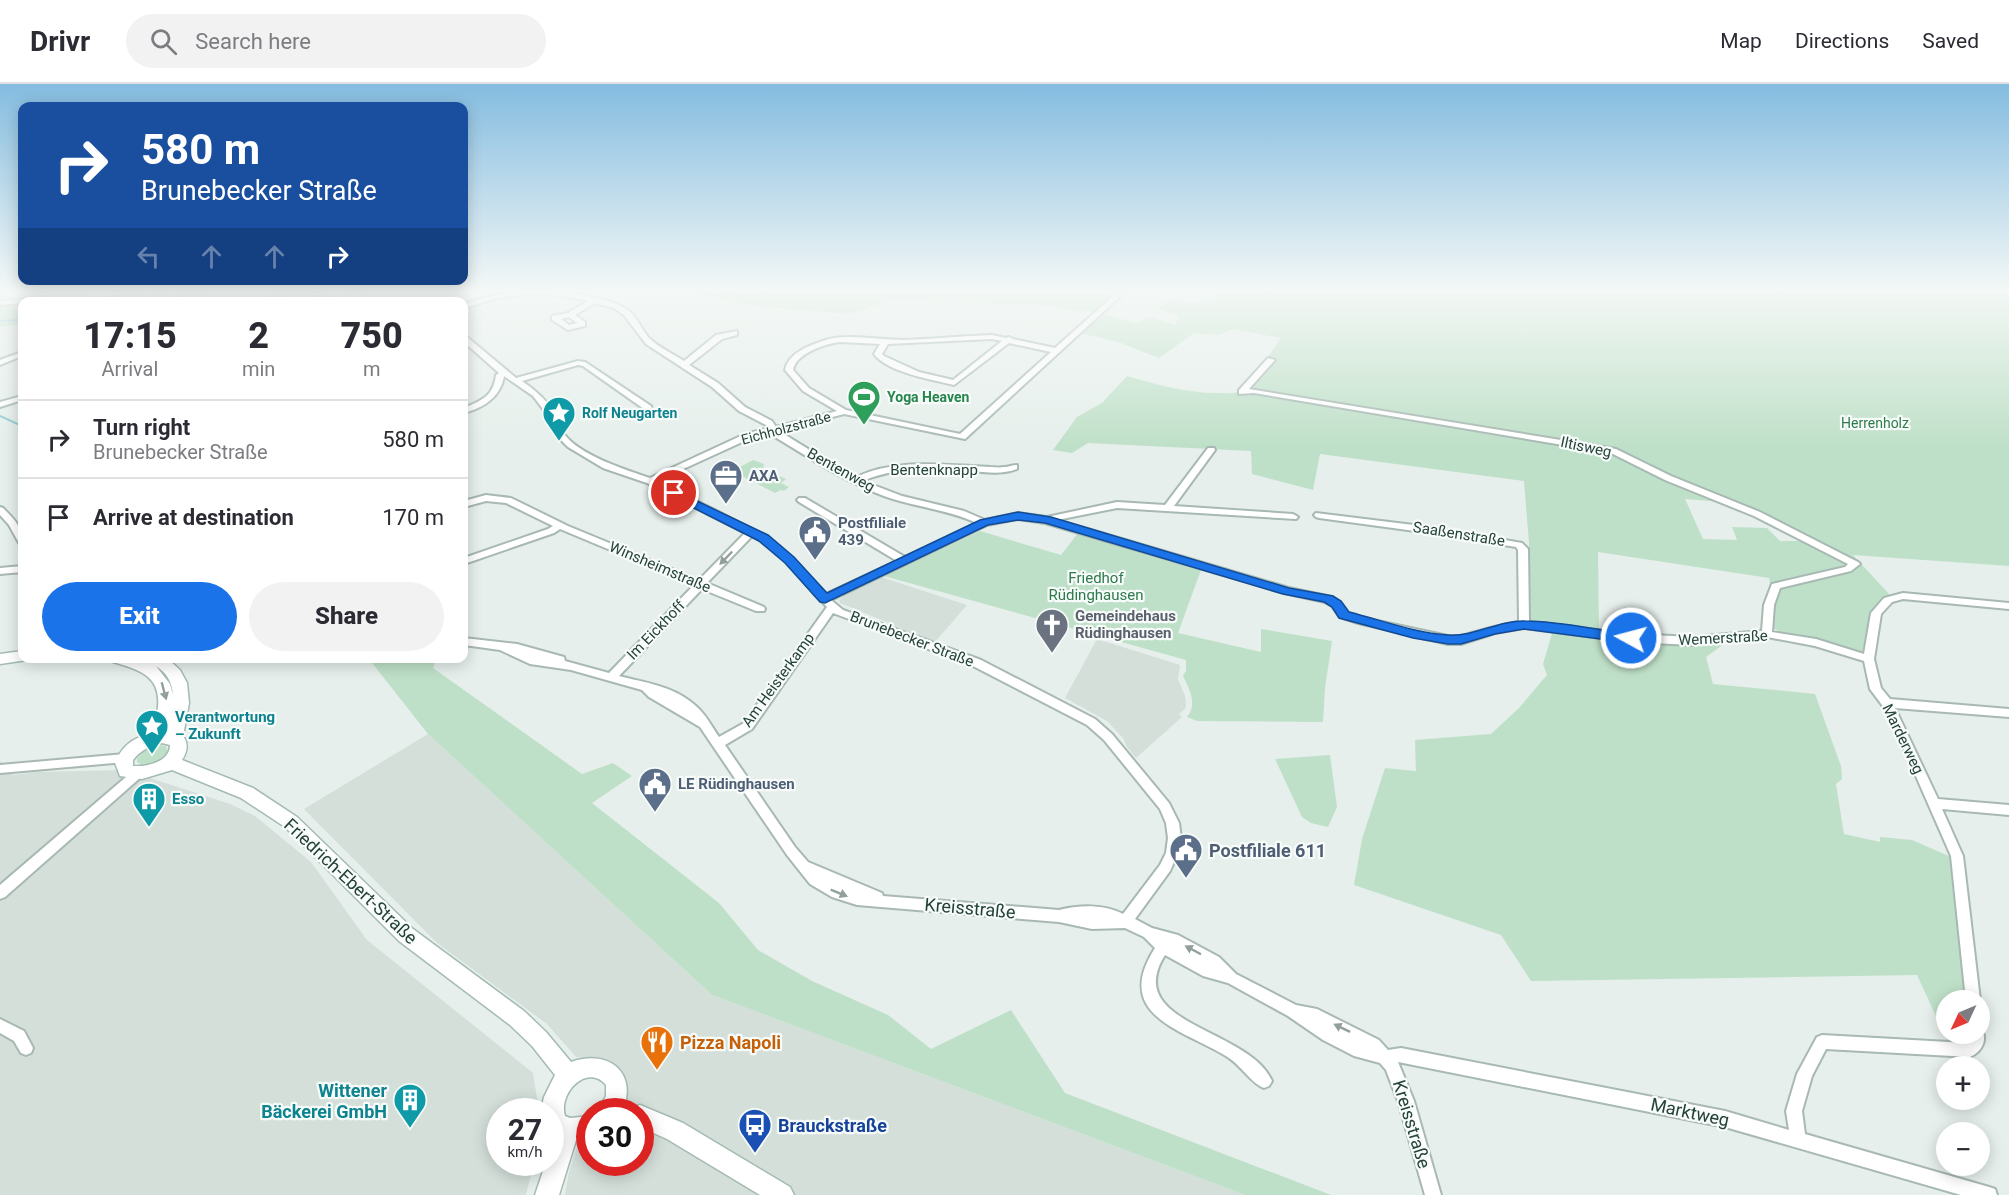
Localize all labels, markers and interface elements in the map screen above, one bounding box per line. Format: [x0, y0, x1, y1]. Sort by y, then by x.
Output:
search box [126, 14, 546, 68]
text: Drivr [30, 25, 90, 58]
icon: search [147, 25, 180, 58]
text: Search here [195, 29, 311, 54]
text: Map [1720, 29, 1762, 53]
text: Directions [1795, 29, 1889, 53]
text: Saved [1922, 29, 1979, 53]
text: 580 m [141, 125, 260, 174]
icon: right [42, 126, 120, 204]
text: Brunebecker Straße [141, 175, 377, 207]
icon: left [132, 240, 165, 273]
icon: ahead [195, 240, 228, 273]
icon: ahead [258, 240, 291, 273]
icon: right [321, 240, 354, 273]
text: 17:15 [83, 315, 177, 357]
text: 2 [248, 315, 269, 357]
text: 750 [341, 315, 403, 357]
text: Arrival [102, 357, 158, 381]
text: min [242, 357, 275, 381]
text: m [363, 357, 380, 381]
sports icon: Yoga Heaven [846, 379, 882, 426]
place label: Yoga Heaven [887, 389, 969, 405]
place icon: Rolf Neugarten [541, 395, 577, 442]
place label: Rolf Neugarten [582, 405, 678, 421]
street label: Eichholzstraße [739, 408, 833, 448]
text: Turn right [93, 415, 190, 440]
park label: Herrenholz [1841, 415, 1909, 431]
icon: right [42, 423, 75, 456]
text: 580 m [382, 427, 444, 452]
street label: Iltisweg [1559, 433, 1613, 461]
text: Brunebecker Straße [93, 440, 268, 464]
street label: Bentenweg [804, 444, 878, 496]
office icon: AXA [708, 458, 744, 505]
street label: Bentenknapp [890, 461, 978, 479]
pin [648, 467, 699, 518]
place label: AXA [749, 467, 780, 485]
icon: arrive [657, 476, 690, 509]
icon: arrive [42, 501, 75, 534]
text: Arrive at destination [93, 505, 294, 530]
text: 170 m [382, 505, 444, 530]
public building icon: Postfiliale 439 [797, 514, 833, 561]
place label: Postfiliale 439 [838, 514, 906, 549]
street label: Saaßenstraße [1412, 518, 1506, 550]
street label: Winsheimstraße [607, 538, 713, 596]
one-way arrow [719, 551, 733, 566]
park label: Friedhof Rüdinghausen [1049, 569, 1144, 604]
button: Exit [42, 582, 237, 651]
button: Share [249, 582, 444, 651]
street label: Im Eickhoff [623, 596, 689, 664]
position arrow [1599, 606, 1663, 670]
street label: Brunebecker Straße [848, 607, 976, 671]
church icon: Gemeindehaus Rüdinghausen [1034, 607, 1070, 654]
place label: Gemeindehaus Rüdinghausen [1075, 607, 1176, 642]
street label: Wemerstraße [1678, 627, 1768, 649]
street label: Am Heisterkamp [738, 629, 818, 731]
one-way arrow [160, 682, 169, 700]
street label: Marderweg [1878, 701, 1928, 777]
place icon: Verantwortung – Zukunft [134, 708, 170, 755]
place label: Verantwortung – Zukunft [175, 708, 275, 743]
public building icon: LE Rüdinghausen [637, 766, 673, 813]
place label: LE Rüdinghausen [678, 775, 795, 793]
building icon: Esso [131, 781, 167, 828]
place label: Esso [172, 790, 204, 808]
street label: Friedrich-Ebert-Straße [280, 814, 422, 948]
public building icon: Postfiliale 611 [1168, 832, 1204, 879]
place label: Postfiliale 611 [1209, 840, 1326, 861]
one-way arrow [830, 888, 848, 898]
street label: Kreisstraße [924, 894, 1016, 922]
one-way arrow [1185, 945, 1202, 955]
north arrow [1936, 990, 1990, 1044]
map controls [1936, 990, 1990, 1176]
one-way arrow [1334, 1023, 1351, 1032]
restaurant icon: Pizza Napoli [639, 1024, 675, 1071]
place label: Pizza Napoli [680, 1032, 781, 1053]
button: + [1936, 1056, 1990, 1110]
street label: Kreisstraße [1389, 1077, 1435, 1171]
place label: Wittener Bäckerei GmbH [261, 1080, 387, 1122]
building icon: Wittener Bäckerei GmbH [392, 1082, 428, 1129]
street label: Marktweg [1649, 1093, 1731, 1131]
speed limit sign: 30 [576, 1098, 654, 1176]
bus stop icon: Brauckstraße [737, 1107, 773, 1154]
text: 27 [508, 1112, 542, 1147]
place label: Brauckstraße [778, 1115, 887, 1136]
button: − [1936, 1122, 1990, 1176]
text: km/h [507, 1143, 543, 1161]

